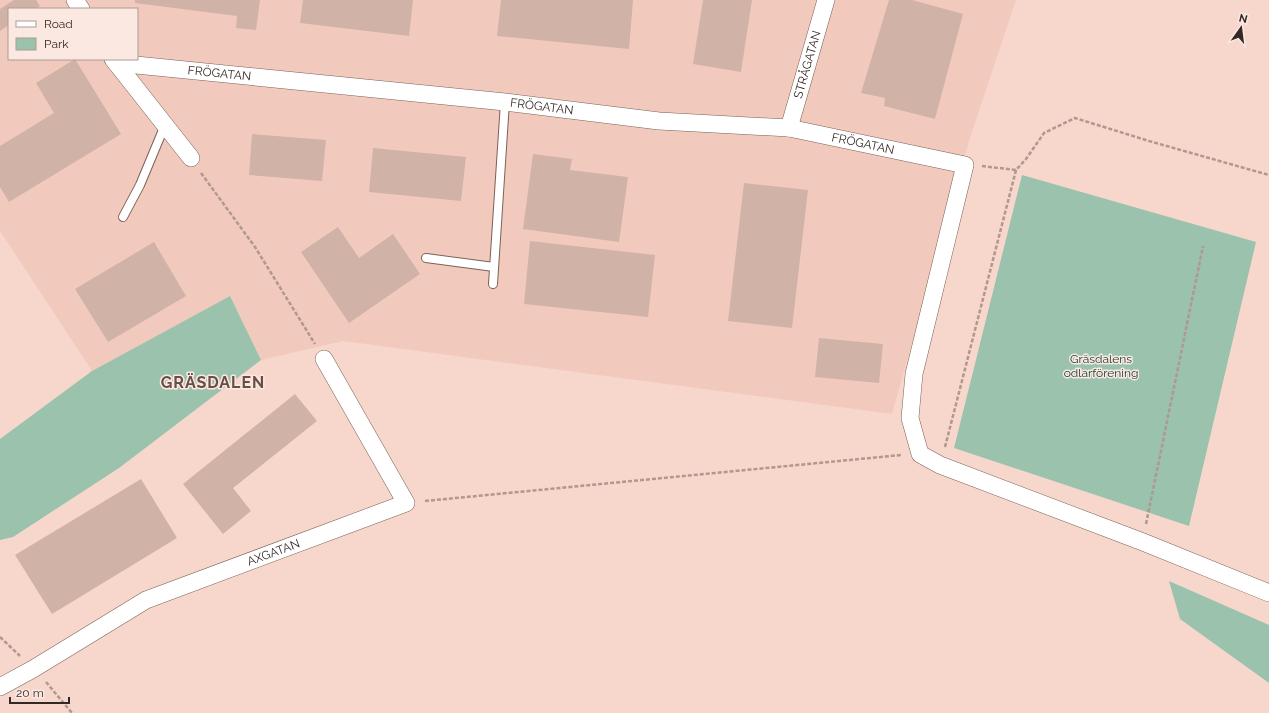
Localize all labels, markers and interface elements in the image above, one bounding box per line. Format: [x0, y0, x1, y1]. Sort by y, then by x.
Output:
legend [8, 8, 138, 60]
north arrow [1221, 8, 1261, 48]
text: N [1238, 11, 1249, 26]
text: Road [44, 17, 73, 31]
street label: STRÅGATAN [791, 29, 824, 100]
text: Park [44, 37, 69, 51]
street label: FRÖGATAN [187, 63, 252, 84]
street label: FRÖGATAN [509, 96, 574, 117]
street label: FRÖGATAN [830, 130, 896, 157]
park label: Gräsdalens odlarförening [1064, 352, 1138, 380]
district label: GRÄSDALEN [161, 372, 265, 392]
street label: AXGATAN [245, 536, 302, 569]
scale bar [10, 679, 69, 705]
text: 20 m [16, 686, 44, 700]

